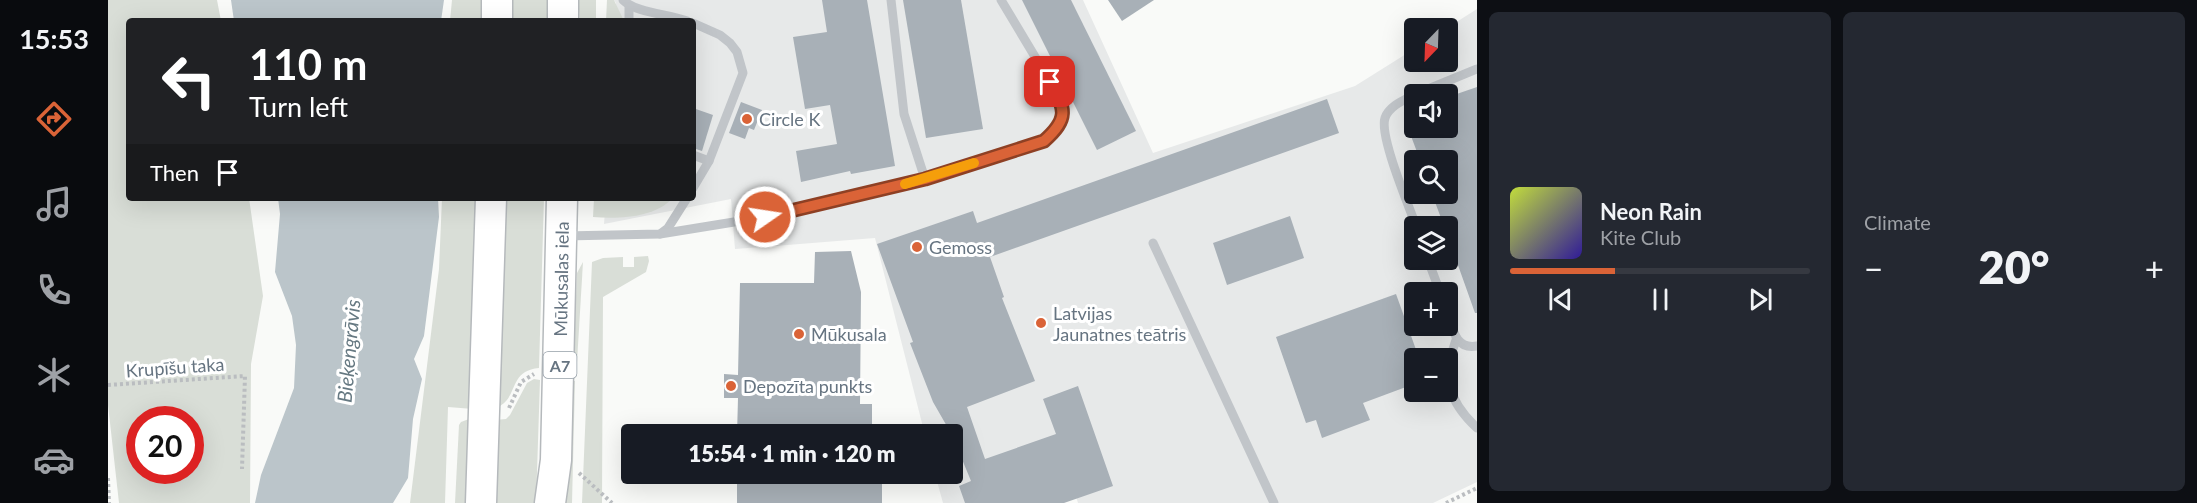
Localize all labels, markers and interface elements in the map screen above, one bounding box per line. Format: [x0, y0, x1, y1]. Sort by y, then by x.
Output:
north arrow [1404, 18, 1458, 72]
map controls [1404, 18, 1458, 402]
text: 15:53 [19, 22, 89, 55]
text: 110 m [249, 39, 367, 89]
icon: left [150, 42, 228, 120]
pin [1024, 56, 1075, 107]
icon: arrive [1033, 65, 1066, 98]
button: sound [1404, 84, 1458, 138]
text: Turn left [249, 90, 348, 123]
icon: directions [33, 98, 75, 140]
place label: Circle K [759, 108, 820, 130]
marker: Circle K [740, 112, 754, 126]
button: search [1404, 150, 1458, 204]
icon: arrive [211, 156, 244, 189]
text: Then [150, 159, 199, 186]
icon: music [33, 183, 75, 225]
position arrow [733, 185, 797, 249]
text: Neon Rain [1600, 198, 1702, 225]
text: Climate [1864, 210, 1931, 234]
button: layers [1404, 216, 1458, 270]
street label: Mūkusalas iela [549, 221, 573, 337]
text: Kite Club [1600, 225, 1681, 249]
place label: Gemoss [929, 236, 992, 258]
marker: Gemoss [910, 240, 924, 254]
text: 20° [1979, 240, 2049, 294]
text: − [1864, 248, 1883, 288]
text: + [2145, 248, 2164, 288]
icon: phone [33, 269, 75, 311]
button: + [1404, 282, 1458, 336]
icon: previous [1544, 283, 1577, 316]
icon: pause [1644, 283, 1677, 316]
icon: next [1744, 283, 1777, 316]
water label: Bieķengrāvis [332, 298, 364, 404]
place label: Latvijas Jaunatnes teātris [1053, 302, 1187, 345]
marker: Latvijas Jaunatnes teātris [1034, 316, 1048, 330]
place label: Mūkusala [811, 323, 887, 345]
marker: Mūkusala [792, 327, 806, 341]
button: − [1404, 348, 1458, 402]
road number: A7 [544, 352, 576, 378]
street label: Krupīšu taka [125, 353, 225, 381]
icon: climate [33, 354, 75, 396]
place label: Depozīta punkts [743, 375, 872, 397]
marker: Depozīta punkts [724, 379, 738, 393]
speed limit sign: 20 [126, 406, 204, 484]
icon: car [33, 439, 75, 481]
text: 15:54 · 1 min · 120 m [689, 440, 895, 467]

